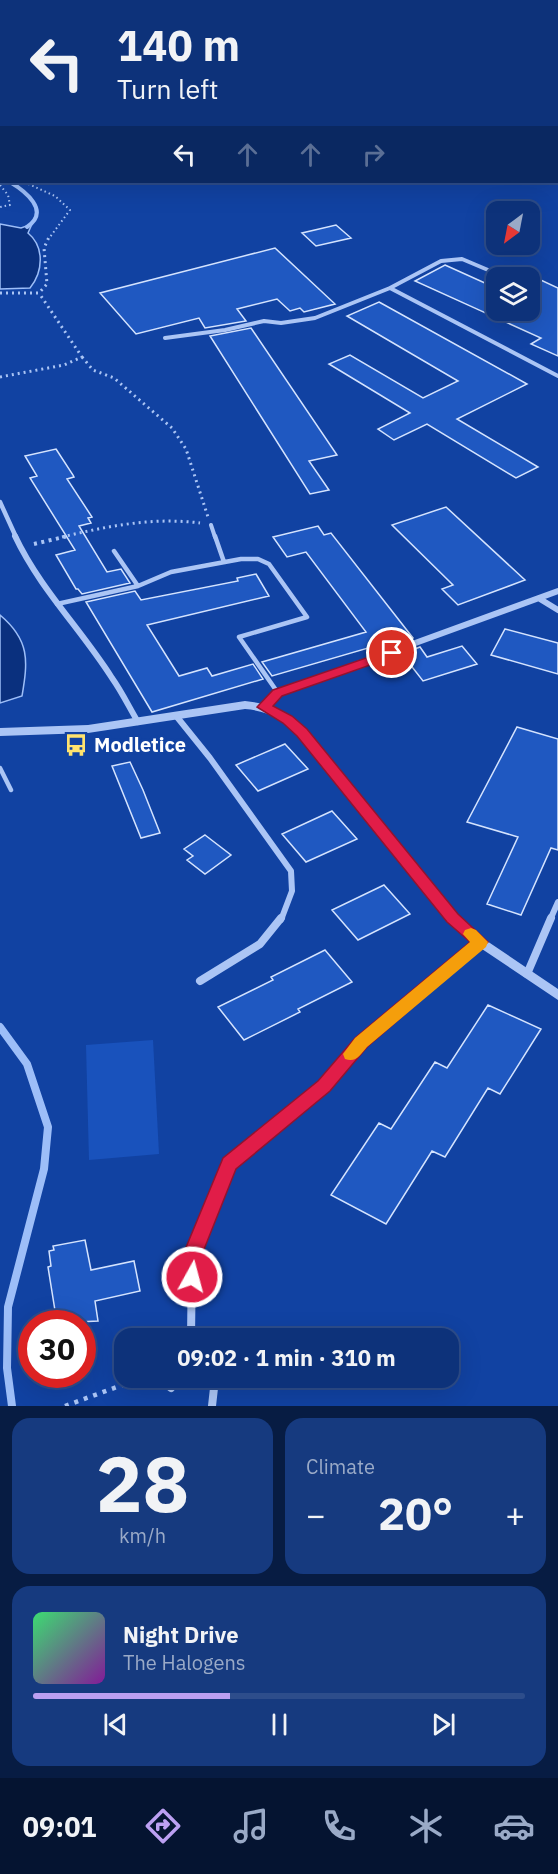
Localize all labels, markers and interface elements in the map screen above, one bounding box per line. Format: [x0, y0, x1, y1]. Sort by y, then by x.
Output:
text: 140 m [117, 18, 240, 73]
icon: left [18, 24, 96, 102]
text: Turn left [117, 71, 218, 106]
icon: left [168, 138, 201, 171]
icon: ahead [231, 138, 264, 171]
icon: ahead [294, 138, 327, 171]
icon: right [357, 138, 390, 171]
north arrow [486, 201, 540, 255]
map controls [486, 201, 540, 321]
button: layers [486, 267, 540, 321]
pin [366, 627, 417, 678]
icon: arrive [375, 636, 408, 669]
place label: Modletice [94, 731, 186, 758]
bus stop icon: Modletice [63, 732, 89, 758]
position arrow [160, 1245, 224, 1309]
speed limit sign: 30 [18, 1310, 96, 1388]
text: 09:02 · 1 min · 310 m [177, 1343, 396, 1372]
text: 28 [96, 1432, 189, 1533]
text: Climate [306, 1453, 375, 1480]
text: 20° [378, 1484, 453, 1542]
text: − [306, 1493, 326, 1536]
text: + [505, 1493, 525, 1536]
text: km/h [119, 1522, 166, 1549]
text: Night Drive [123, 1620, 239, 1649]
text: The Halogens [123, 1649, 245, 1676]
icon: previous [99, 1708, 132, 1741]
icon: pause [263, 1708, 296, 1741]
icon: next [427, 1708, 460, 1741]
icon: directions [142, 1805, 184, 1847]
icon: music [230, 1805, 272, 1847]
icon: phone [318, 1805, 360, 1847]
icon: climate [405, 1805, 447, 1847]
icon: car [493, 1805, 535, 1847]
text: 09:01 [23, 1809, 97, 1844]

